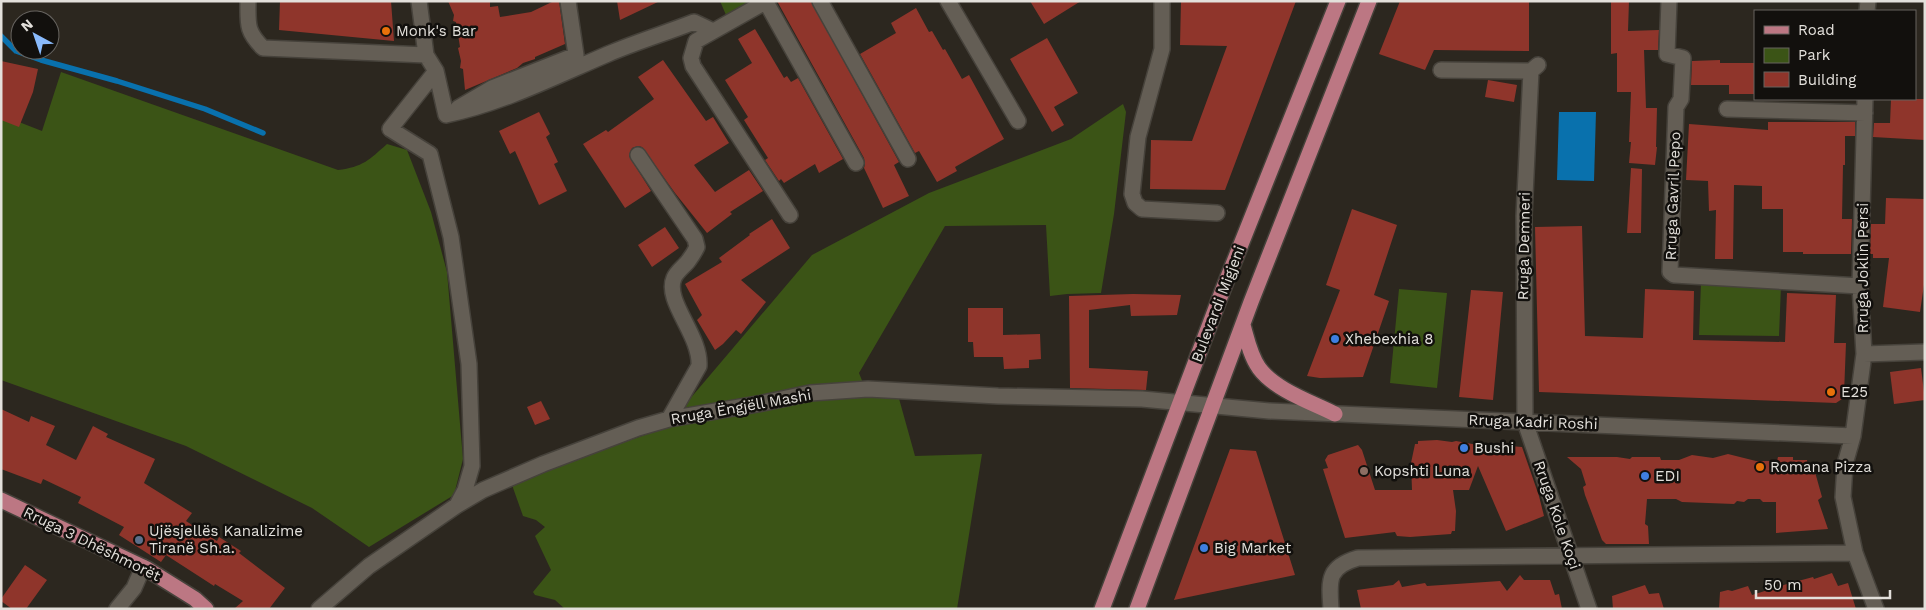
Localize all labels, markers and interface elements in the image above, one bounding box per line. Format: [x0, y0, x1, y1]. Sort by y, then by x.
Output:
north arrow [10, 10, 60, 60]
legend [1754, 10, 1916, 100]
text: N [18, 16, 36, 35]
text: Road [1798, 21, 1835, 39]
place label: Monk's Bar [396, 22, 476, 40]
marker: Monk's Bar [380, 25, 392, 37]
text: Park [1798, 46, 1831, 64]
text: Building [1798, 71, 1856, 89]
street label: Rruga Gavril Pepo [1662, 131, 1684, 261]
street label: Rruga Demneri [1514, 192, 1534, 300]
street label: Rruga Joklin Persi [1854, 203, 1872, 333]
street label: Bulevardi Migjeni [1188, 243, 1248, 365]
place label: Xhebexhia 8 [1345, 330, 1434, 348]
marker: Xhebexhia 8 [1329, 333, 1341, 345]
place label: E25 [1841, 383, 1868, 401]
street label: Rruga Ëngjëll Mashi [669, 386, 813, 428]
marker: E25 [1825, 386, 1837, 398]
street label: Rruga Kadri Roshi [1468, 411, 1598, 433]
place label: Bushi [1474, 439, 1514, 457]
marker: Bushi [1458, 442, 1470, 454]
street label: Rruga Kole Koçi [1530, 458, 1584, 572]
place label: Romana Pizza [1770, 458, 1872, 476]
marker: Romana Pizza [1754, 461, 1766, 473]
place label: Kopshti Luna [1374, 462, 1470, 480]
marker: Kopshti Luna [1358, 465, 1370, 477]
place label: EDI [1655, 467, 1680, 485]
marker: EDI [1639, 470, 1651, 482]
street label: Rruga 3 Dhëshmorët [21, 503, 164, 585]
place label: Ujësjellës Kanalizime Tiranë Sh.a. [149, 522, 303, 557]
marker: Ujësjellës Kanalizime Tiranë Sh.a. [133, 534, 145, 546]
place label: Big Market [1214, 539, 1292, 557]
marker: Big Market [1198, 542, 1210, 554]
scale bar [1756, 568, 1890, 600]
text: 50 m [1764, 576, 1801, 594]

